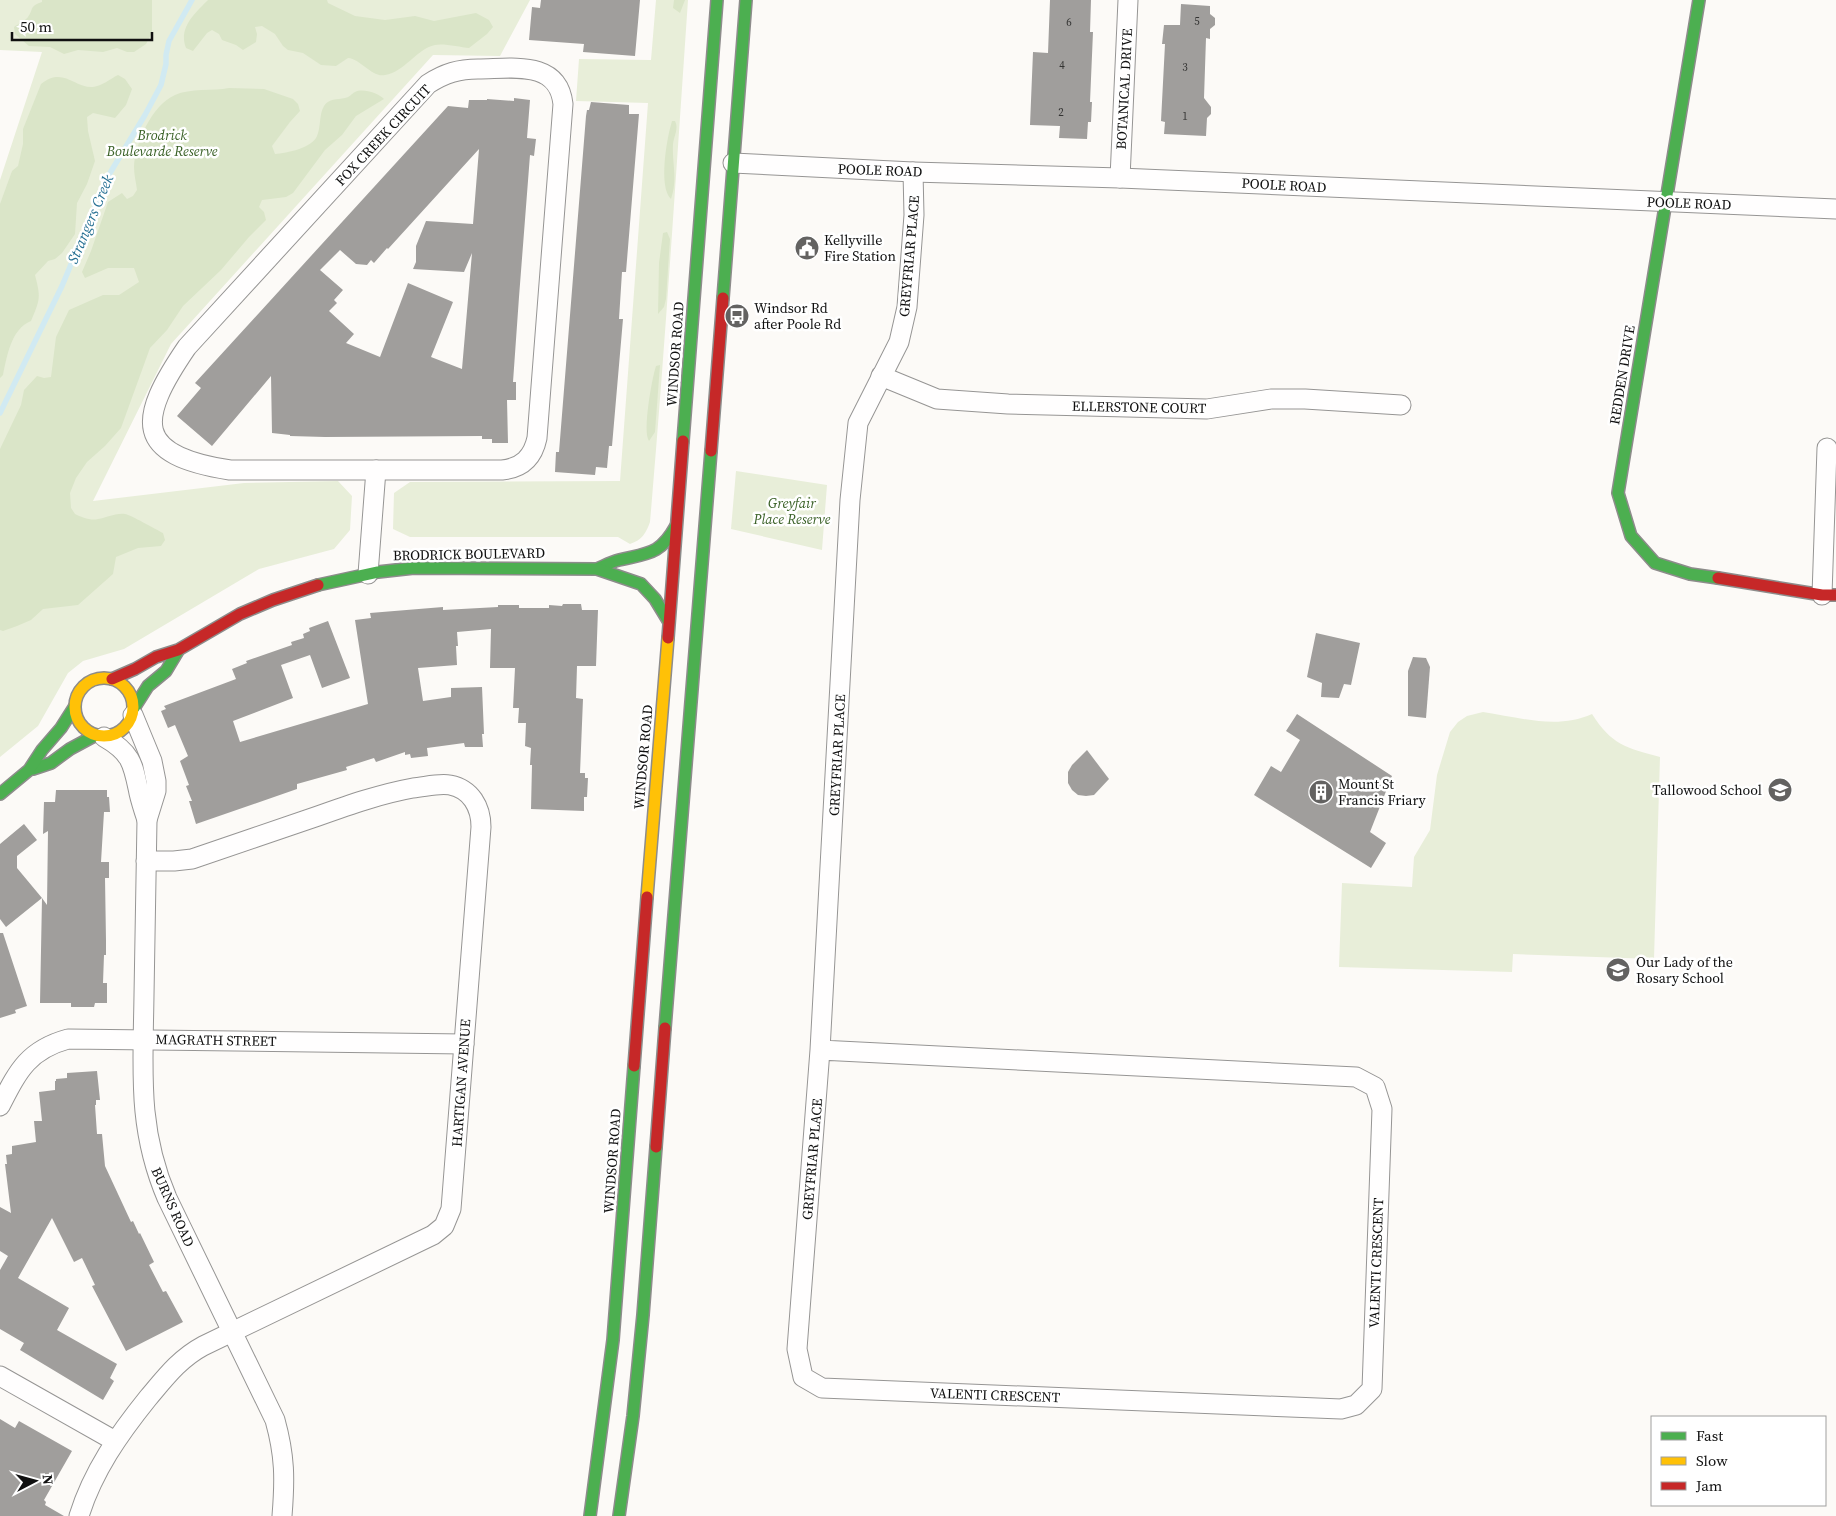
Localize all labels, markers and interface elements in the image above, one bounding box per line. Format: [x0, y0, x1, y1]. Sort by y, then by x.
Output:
scale bar [12, 10, 152, 42]
house number: 5 [1194, 14, 1200, 29]
house number: 6 [1066, 15, 1072, 30]
text: 50 m [20, 16, 52, 37]
street label: BOTANICAL DRIVE [1111, 28, 1137, 150]
house number: 4 [1059, 58, 1065, 73]
house number: 3 [1182, 60, 1188, 75]
street label: FOX CREEK CIRCUIT [331, 79, 436, 190]
house number: 2 [1058, 105, 1064, 120]
house number: 1 [1182, 109, 1188, 124]
park label: Brodrick Boulevarde Reserve [105, 125, 218, 161]
street label: POOLE ROAD [837, 159, 923, 181]
water label: Strangers Creek [62, 170, 119, 267]
street label: POOLE ROAD [1241, 173, 1327, 197]
street label: POOLE ROAD [1646, 192, 1732, 214]
street label: GREYFRIAR PLACE [894, 194, 924, 318]
place label: Kellyville Fire Station [824, 230, 896, 266]
public building icon: Kellyville Fire Station [794, 235, 820, 261]
place label: Windsor Rd after Poole Rd [754, 298, 841, 334]
street label: WINDSOR ROAD [661, 301, 689, 407]
bus stop icon: Windsor Rd after Poole Rd [724, 303, 750, 329]
street label: REDDEN DRIVE [1604, 324, 1640, 426]
street label: ELLERSTONE COURT [1072, 396, 1207, 418]
park label: Greyfair Place Reserve [753, 493, 831, 529]
street label: BRODRICK BOULEVARD [393, 543, 545, 565]
street label: GREYFRIAR PLACE [824, 694, 850, 816]
street label: WINDSOR ROAD [628, 704, 658, 810]
place label: Mount St Francis Friary [1338, 774, 1426, 810]
school or university icon: Tallowood School [1767, 777, 1793, 803]
building icon: Mount St Francis Friary [1308, 779, 1334, 805]
place label: Tallowood School [1652, 780, 1762, 800]
place label: Our Lady of the Rosary School [1636, 952, 1733, 988]
school or university icon: Our Lady of the Rosary School [1605, 957, 1631, 983]
street label: HARTIGAN AVENUE [447, 1018, 475, 1148]
street label: MAGRATH STREET [155, 1029, 277, 1051]
street label: GREYFRIAR PLACE [797, 1097, 827, 1221]
street label: WINDSOR ROAD [598, 1108, 626, 1214]
street label: BURNS ROAD [147, 1164, 199, 1250]
street label: VALENTI CRESCENT [1364, 1197, 1388, 1328]
street label: VALENTI CRESCENT [930, 1383, 1061, 1407]
legend [1651, 1416, 1826, 1506]
text: Fast [1696, 1425, 1723, 1446]
text: Slow [1696, 1450, 1728, 1471]
north arrow [10, 1456, 60, 1506]
text: N [37, 1474, 58, 1486]
text: Jam [1695, 1475, 1723, 1496]

